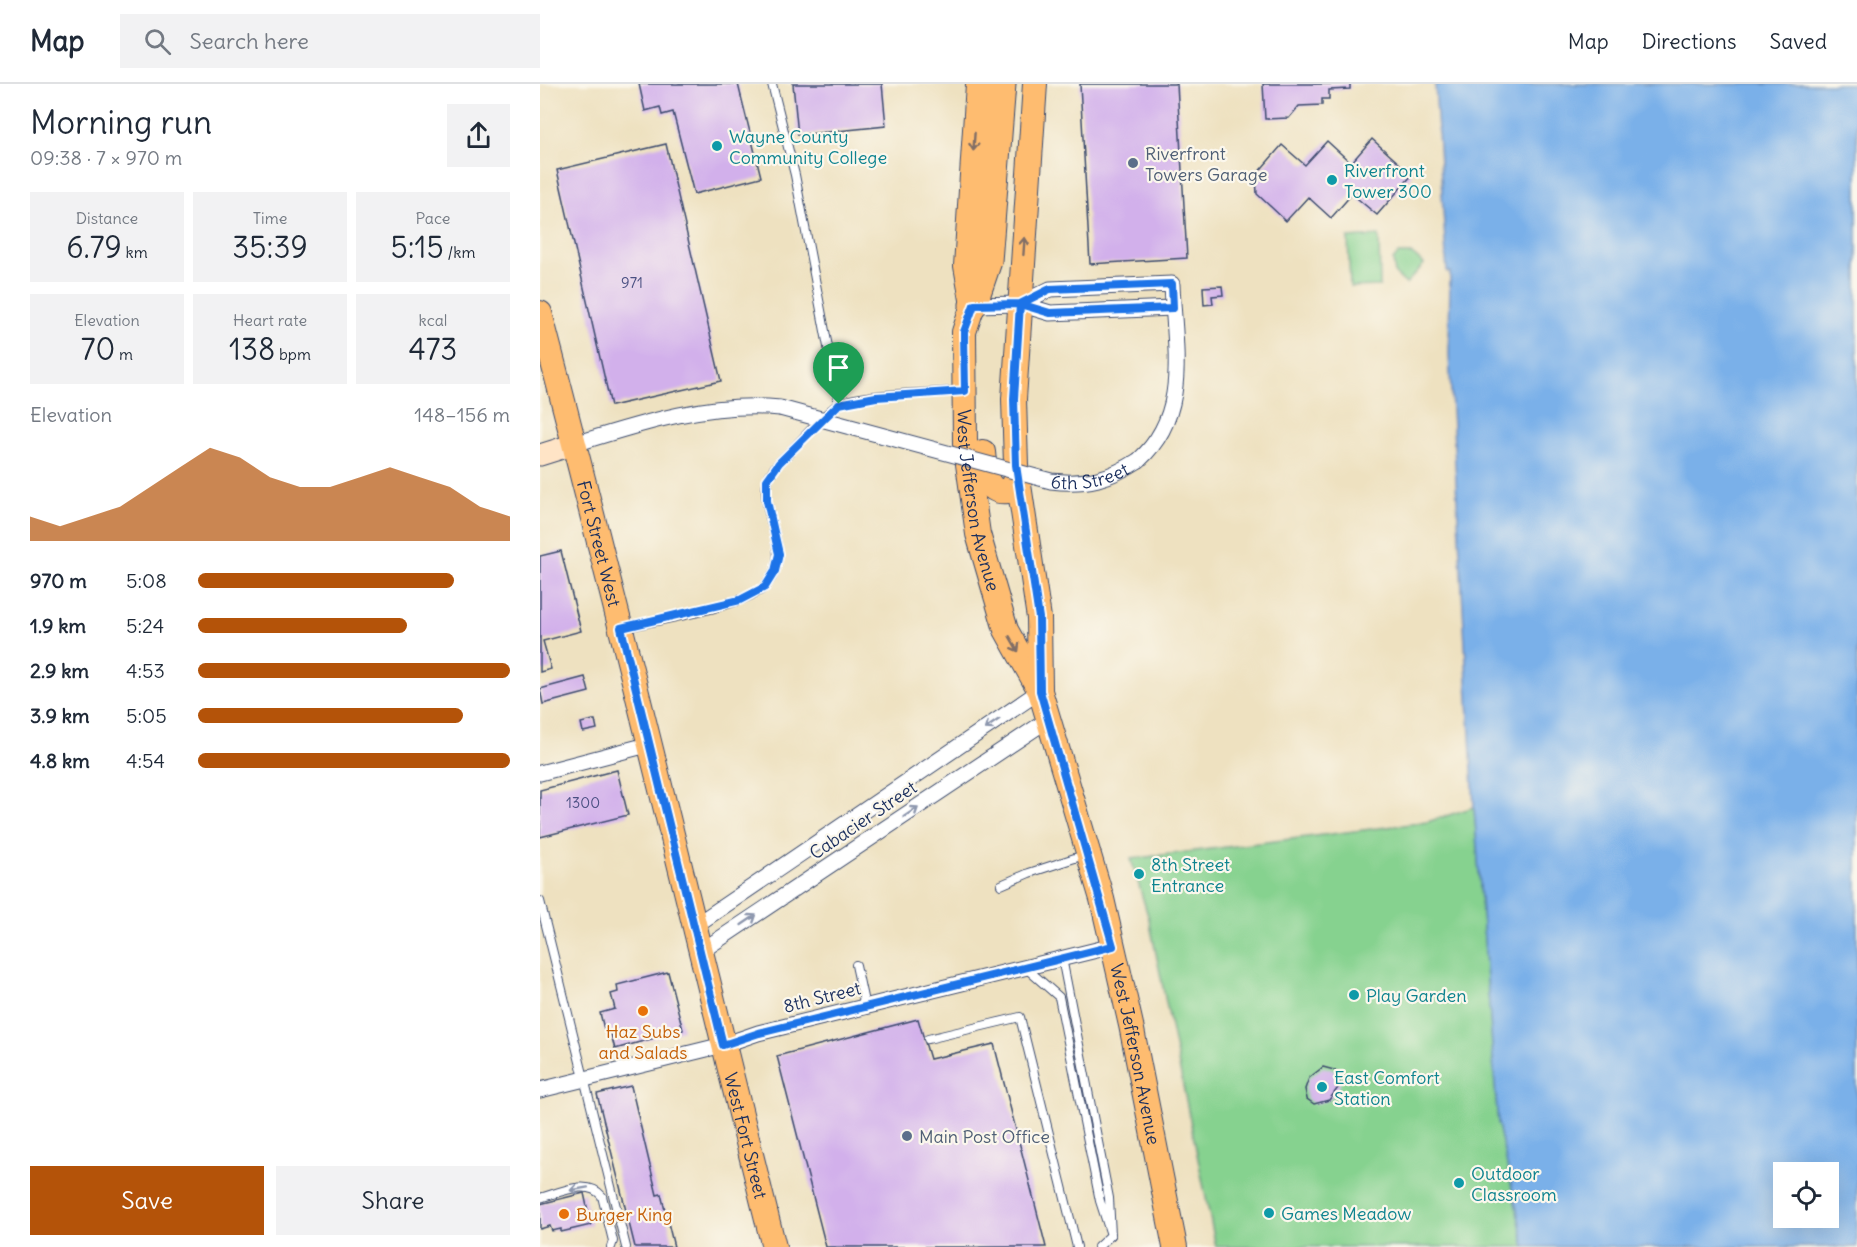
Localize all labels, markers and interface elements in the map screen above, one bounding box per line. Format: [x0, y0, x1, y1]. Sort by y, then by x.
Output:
search box [120, 14, 540, 68]
text: Map [30, 23, 84, 59]
icon: search [141, 25, 174, 58]
text: Search here [189, 27, 309, 55]
text: Map [1568, 28, 1609, 55]
text: Directions [1642, 28, 1736, 55]
text: Saved [1769, 28, 1827, 55]
text: Morning run [30, 101, 212, 143]
button: share [447, 104, 510, 167]
place label: Wayne County Community College [729, 125, 887, 169]
one-way arrow [969, 132, 980, 152]
marker: Wayne County Community College [710, 139, 724, 153]
place label: Riverfront Towers Garage [1145, 142, 1267, 186]
text: 09:38 · 7 × 970 m [30, 145, 182, 170]
marker: Riverfront Towers Garage [1126, 156, 1140, 170]
place label: Riverfront Tower 300 [1344, 159, 1432, 203]
marker: Riverfront Tower 300 [1325, 173, 1339, 187]
text: Distance [76, 208, 138, 228]
text: Time [253, 208, 287, 228]
text: Pace [416, 208, 450, 228]
text: 6.79 [66, 228, 122, 266]
text: 35:39 [232, 228, 308, 266]
text: 5:15 [390, 228, 444, 266]
one-way arrow [1019, 237, 1030, 256]
text: km [122, 242, 148, 262]
text: /km [444, 242, 476, 262]
house number: 971 [621, 273, 643, 292]
text: Elevation [74, 310, 140, 330]
text: Heart rate [233, 310, 307, 330]
text: kcal [419, 310, 447, 330]
text: 70 [81, 330, 115, 368]
text: 138 [229, 330, 275, 368]
text: 473 [409, 330, 457, 368]
pin [813, 342, 864, 404]
text: m [115, 344, 133, 364]
text: bpm [275, 344, 311, 364]
icon: arrive [822, 351, 855, 384]
text: Elevation [30, 402, 112, 427]
text: 148–156 m [414, 402, 510, 427]
street label: West Jefferson Avenue [953, 409, 1006, 594]
street label: 6th Street [1050, 457, 1133, 494]
street label: Fort Street West [572, 478, 627, 609]
text: 970 m [30, 568, 87, 593]
text: 5:08 [126, 568, 167, 593]
text: 1.9 km [30, 613, 86, 638]
text: 5:24 [126, 613, 164, 638]
one-way arrow [1008, 635, 1020, 652]
text: 2.9 km [30, 658, 89, 683]
text: 4:53 [126, 658, 165, 683]
text: 3.9 km [30, 703, 90, 728]
text: 5:05 [126, 703, 167, 728]
one-way arrow [984, 718, 1000, 730]
text: 4.8 km [30, 748, 90, 773]
text: 4:54 [126, 748, 165, 773]
street label: Cabacier Street [805, 776, 921, 864]
house number: 1300 [566, 793, 600, 812]
one-way arrow [902, 805, 919, 818]
place label: 8th Street Entrance [1151, 853, 1230, 897]
marker: 8th Street Entrance [1132, 867, 1146, 881]
one-way arrow [740, 914, 756, 926]
street label: West Jefferson Avenue [1106, 961, 1166, 1147]
street label: 8th Street [781, 976, 863, 1018]
place label: Play Garden [1366, 984, 1467, 1007]
marker: Play Garden [1347, 988, 1361, 1002]
marker: Haz Subs and Salads [636, 1004, 650, 1018]
place label: Haz Subs and Salads [599, 1020, 687, 1064]
place label: East Comfort Station [1334, 1066, 1440, 1110]
street label: West Fort Street [720, 1070, 773, 1201]
marker: East Comfort Station [1315, 1080, 1329, 1094]
place label: Main Post Office [919, 1125, 1050, 1148]
marker: Main Post Office [900, 1129, 914, 1143]
place label: Outdoor Classroom [1471, 1162, 1557, 1206]
map controls [1773, 1162, 1839, 1228]
button: locate [1773, 1162, 1839, 1228]
button: Save [30, 1166, 264, 1235]
button: Share [276, 1166, 510, 1235]
marker: Outdoor Classroom [1452, 1176, 1466, 1190]
one-way arrow [569, 1184, 589, 1195]
place label: Games Meadow [1281, 1202, 1411, 1225]
place label: Burger King [576, 1203, 672, 1226]
marker: Games Meadow [1262, 1206, 1276, 1220]
marker: Burger King [557, 1207, 571, 1221]

